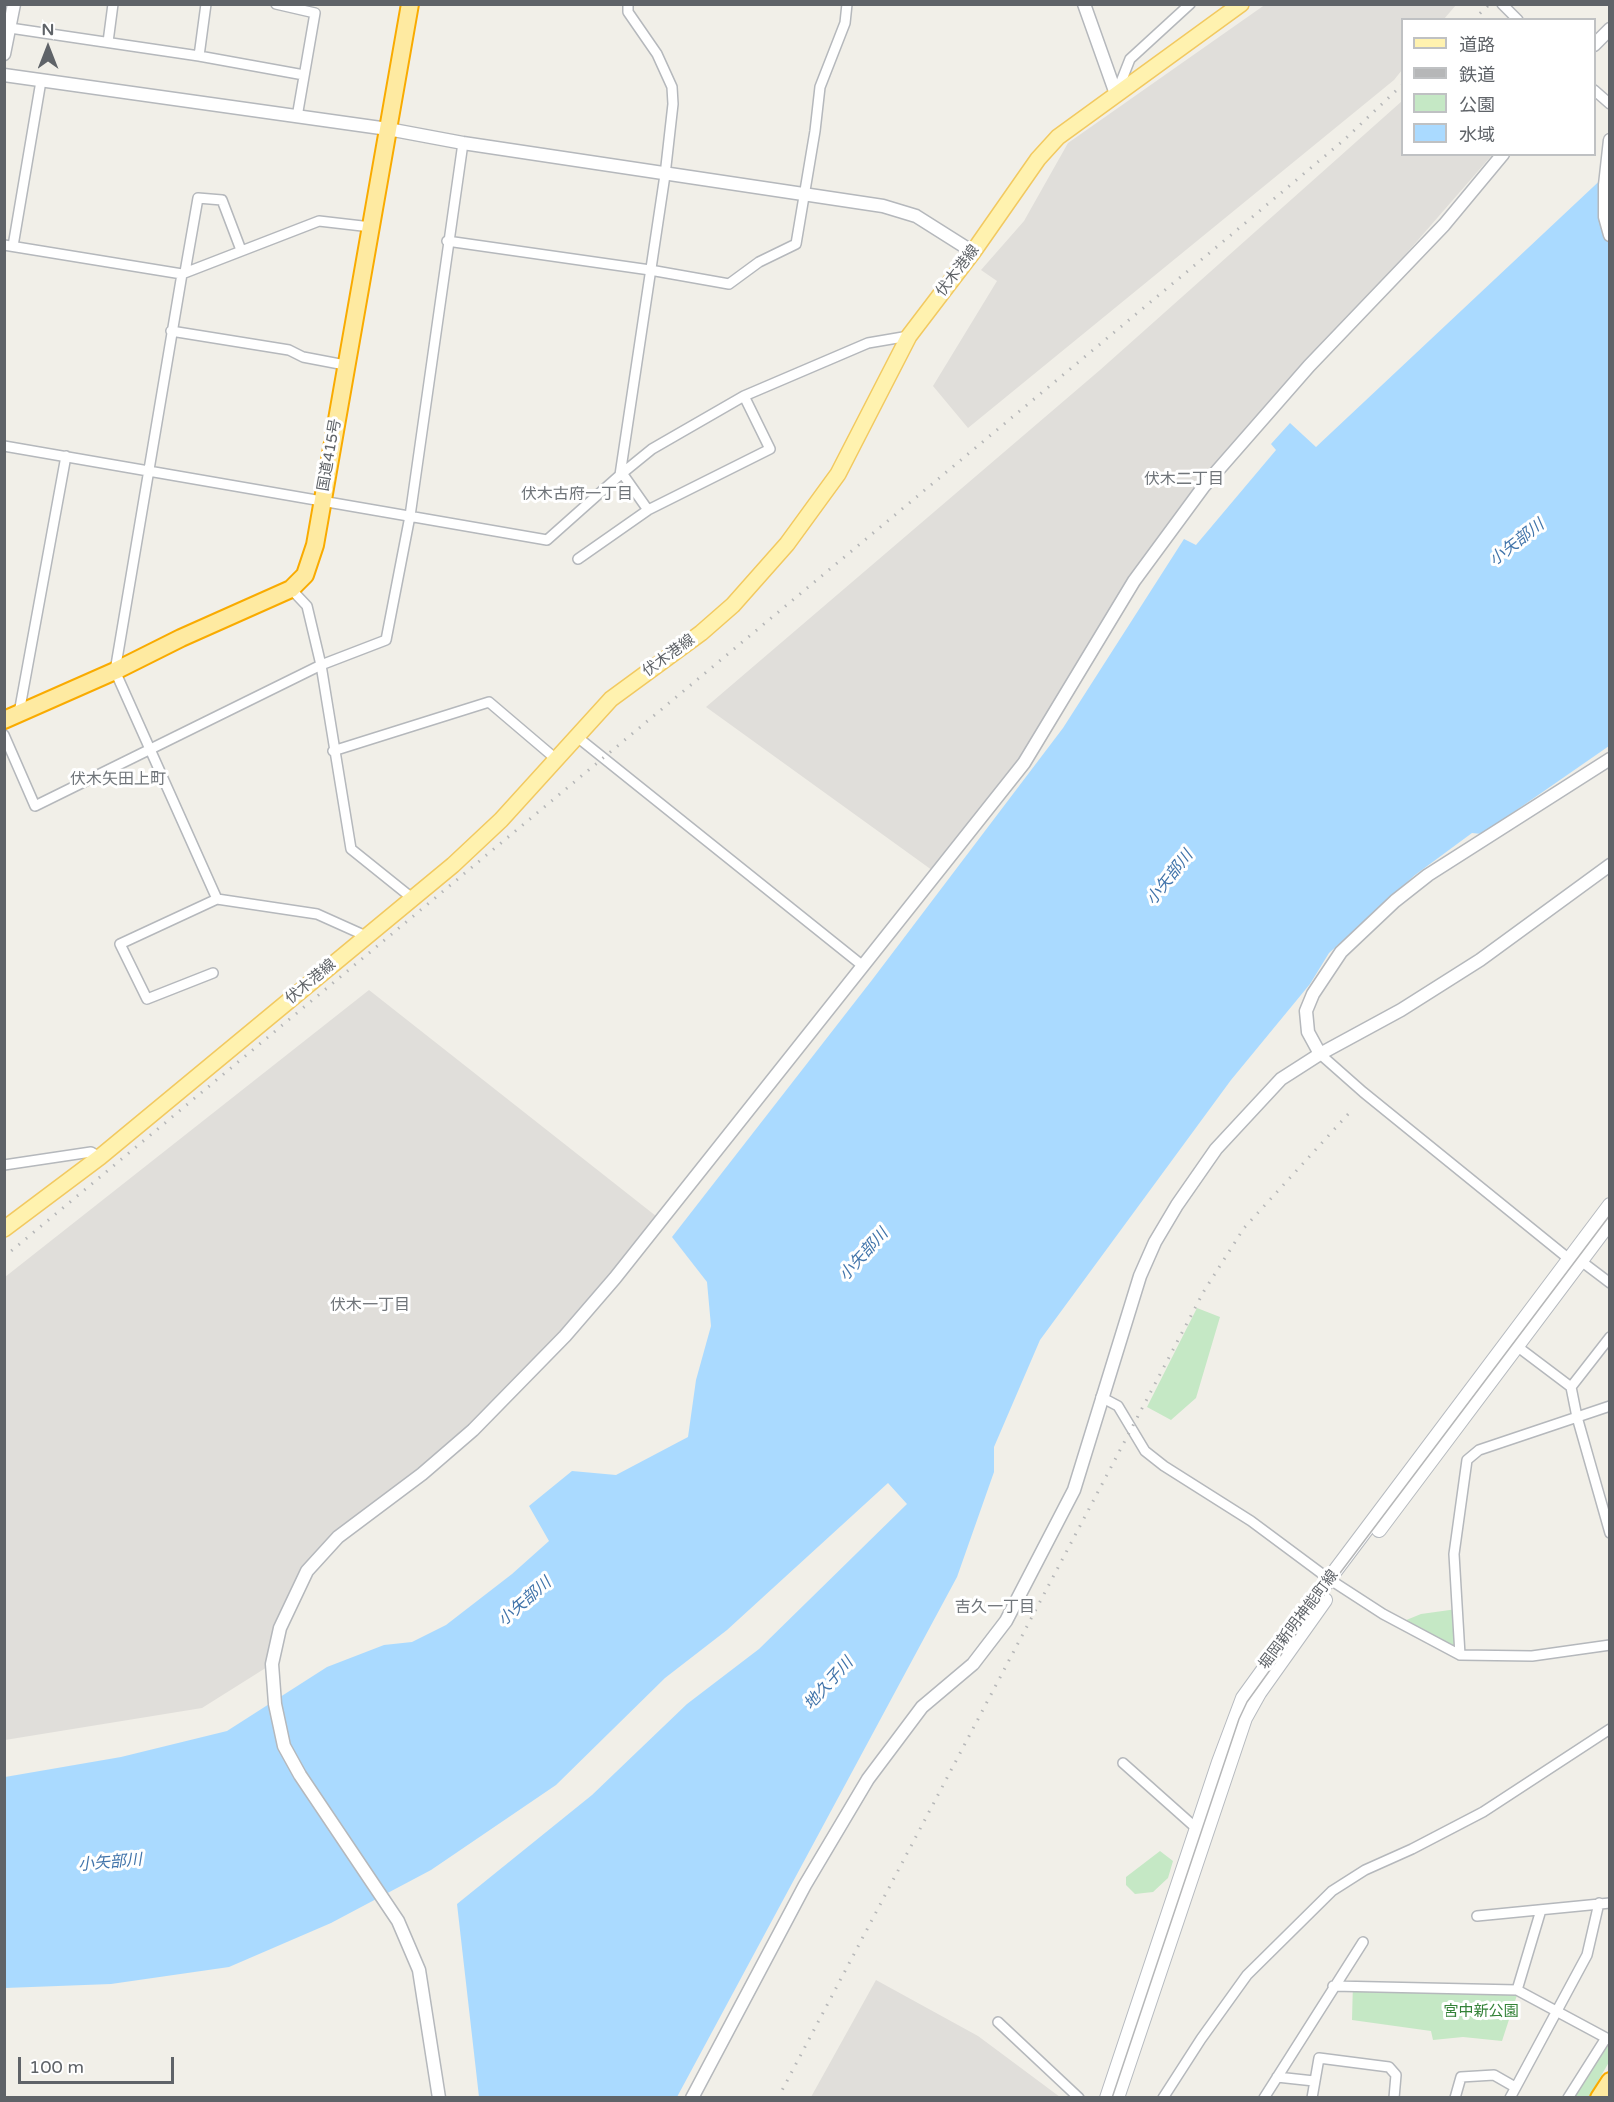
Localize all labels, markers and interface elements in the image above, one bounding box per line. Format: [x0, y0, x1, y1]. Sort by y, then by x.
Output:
north arrow [18, 18, 78, 78]
legend [1401, 18, 1596, 156]
text: N [42, 20, 54, 40]
text: 道路 [1459, 34, 1495, 56]
text: 鉄道 [1459, 64, 1495, 86]
text: 公園 [1459, 94, 1495, 116]
text: 水域 [1459, 124, 1495, 146]
street label: 伏木港線 [933, 242, 983, 300]
street label: 国道415号 [315, 417, 345, 493]
district label: 伏木二丁目 [1144, 470, 1224, 490]
district label: 伏木古府一丁目 [521, 485, 633, 505]
water label: 小矢部川 [1486, 516, 1548, 570]
street label: 伏木港線 [639, 631, 699, 681]
district label: 伏木矢田上町 [70, 770, 166, 790]
water label: 小矢部川 [1143, 847, 1197, 909]
street label: 伏木港線 [282, 956, 340, 1008]
water label: 小矢部川 [835, 1225, 893, 1285]
district label: 伏木一丁目 [330, 1296, 410, 1316]
street label: 堀岡新明神能町線 [1256, 1567, 1342, 1673]
water label: 小矢部川 [495, 1574, 555, 1630]
district label: 吉久一丁目 [955, 1598, 1035, 1618]
water label: 地久子川 [800, 1654, 858, 1714]
water label: 小矢部川 [77, 1851, 143, 1875]
park label: 宮中新公園 [1444, 2003, 1518, 2021]
scale bar [21, 2045, 177, 2083]
text: 100 m [29, 2056, 84, 2078]

